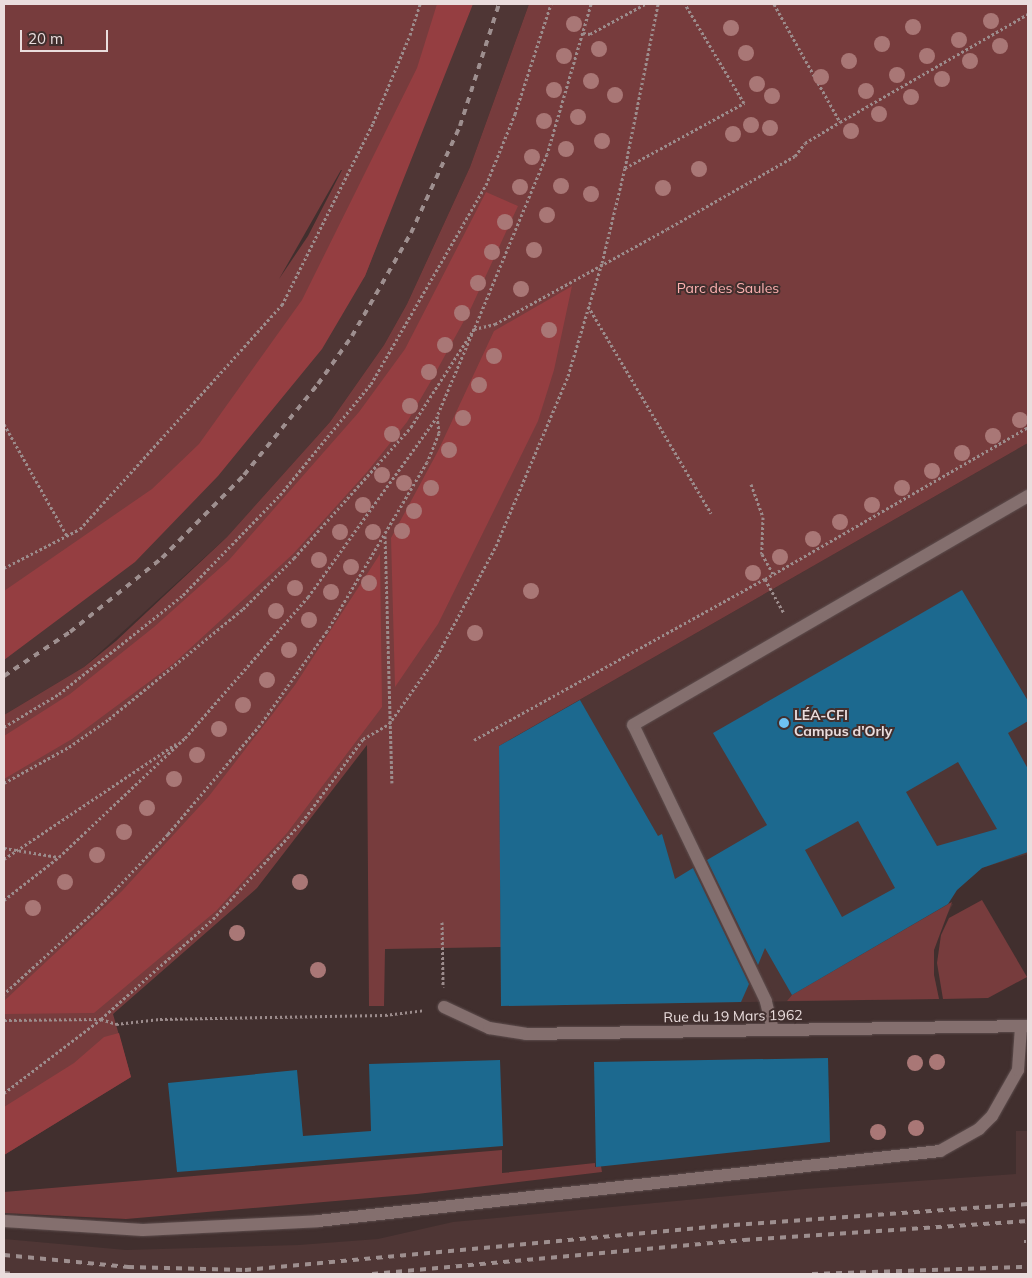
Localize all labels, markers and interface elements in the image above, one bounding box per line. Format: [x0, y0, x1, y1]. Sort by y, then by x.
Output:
scale bar [22, 20, 110, 52]
text: 20 m [28, 29, 63, 48]
park label: Parc des Saules [677, 280, 779, 296]
place label: LÉA-CFI Campus d'Orly [794, 707, 892, 740]
marker: LÉA-CFI Campus d'Orly [778, 717, 790, 729]
street label: Rue du 19 Mars 1962 [663, 1006, 803, 1026]

